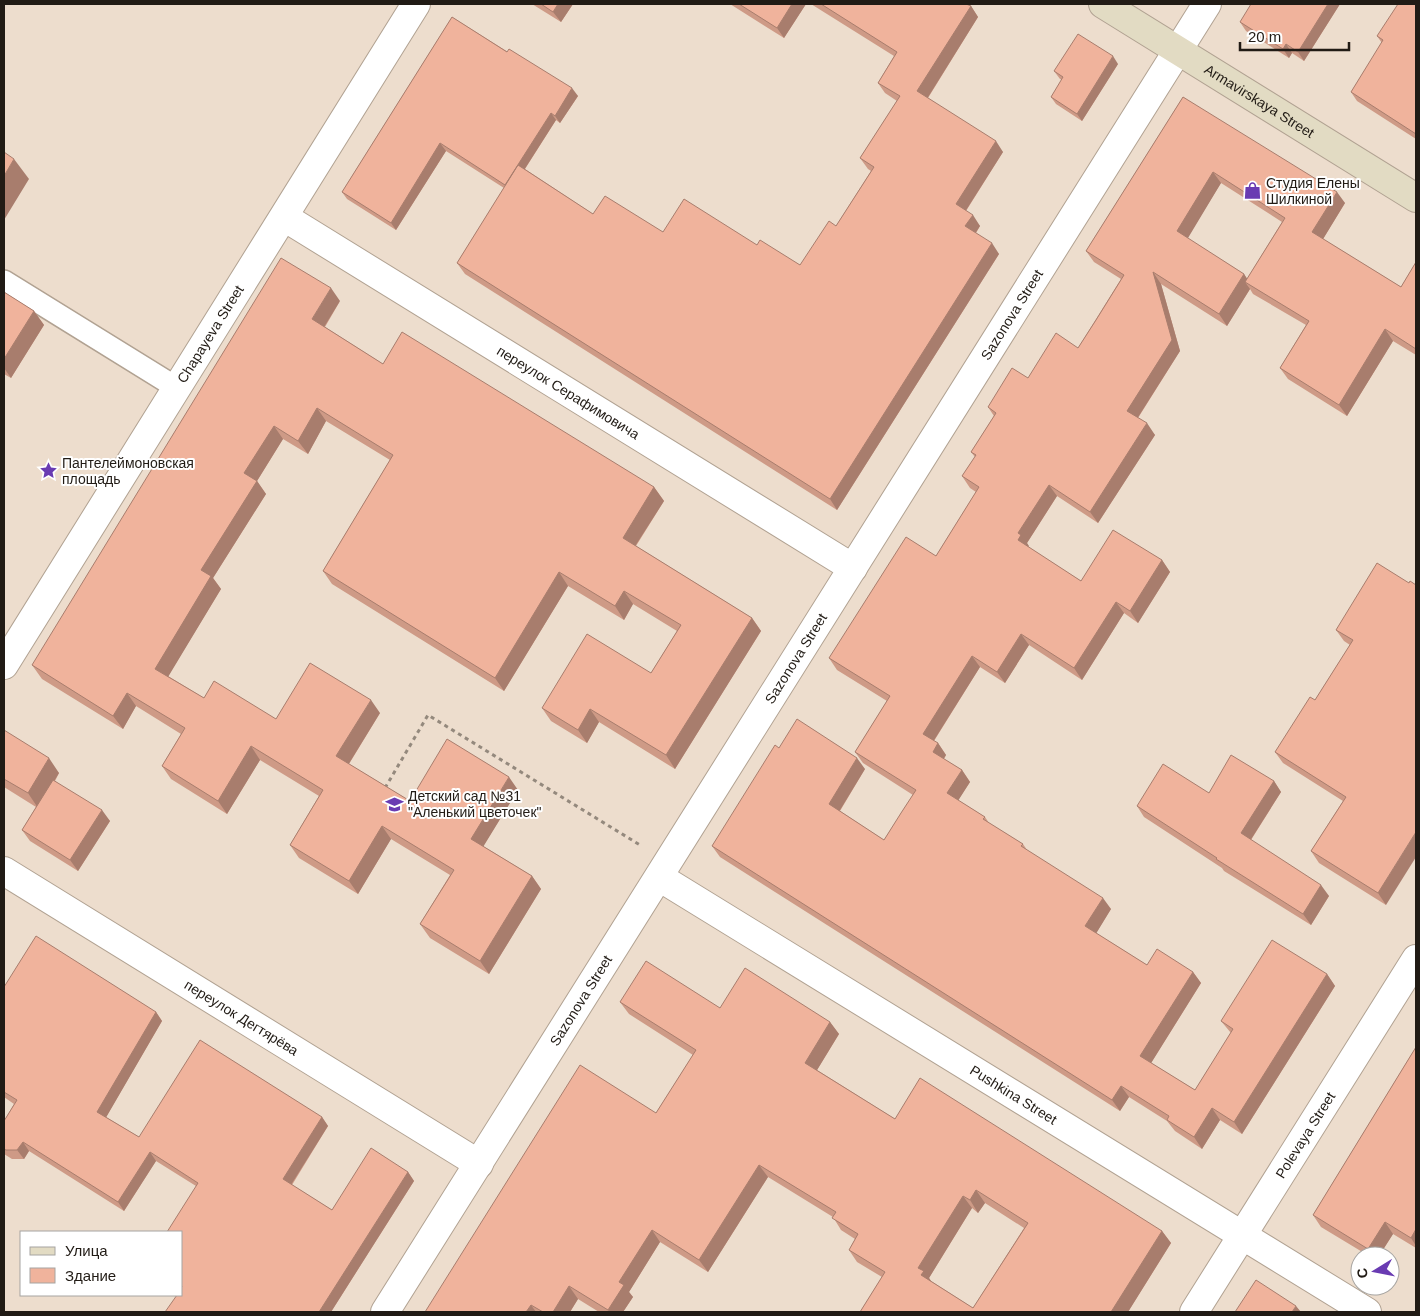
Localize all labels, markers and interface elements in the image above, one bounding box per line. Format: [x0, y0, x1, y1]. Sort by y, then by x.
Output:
scale bar [1240, 20, 1349, 52]
text: 20 m [1248, 28, 1281, 45]
street label: Armavirskaya Street [1202, 61, 1317, 141]
place label: Студия Елены Шилкиной [1266, 175, 1360, 207]
shop icon: Студия Елены Шилкиной [1242, 181, 1262, 201]
street label: Sazonova Street [977, 266, 1046, 363]
street label: Chapayeva Street [174, 282, 247, 386]
street label: переулок Серафимовича [494, 342, 643, 442]
place label: Пантелеймоновская площадь [62, 455, 194, 487]
place icon: Пантелеймоновская площадь [38, 461, 58, 481]
street label: Sazonova Street [761, 610, 830, 706]
place label: Детский сад №31 "Аленький цветочек" [408, 788, 542, 820]
school or university icon: Детский сад №31 "Аленький цветочек" [384, 794, 404, 814]
street label: Sazonova Street [546, 952, 615, 1049]
street label: переулок Дегтярёва [182, 976, 301, 1059]
street label: Pushkina Street [967, 1062, 1060, 1128]
street label: Polevaya Street [1272, 1089, 1338, 1181]
legend [20, 1231, 182, 1296]
text: Улица [65, 1242, 108, 1259]
north arrow [1350, 1246, 1400, 1296]
text: Здание [65, 1267, 116, 1284]
text: С [1353, 1267, 1371, 1280]

